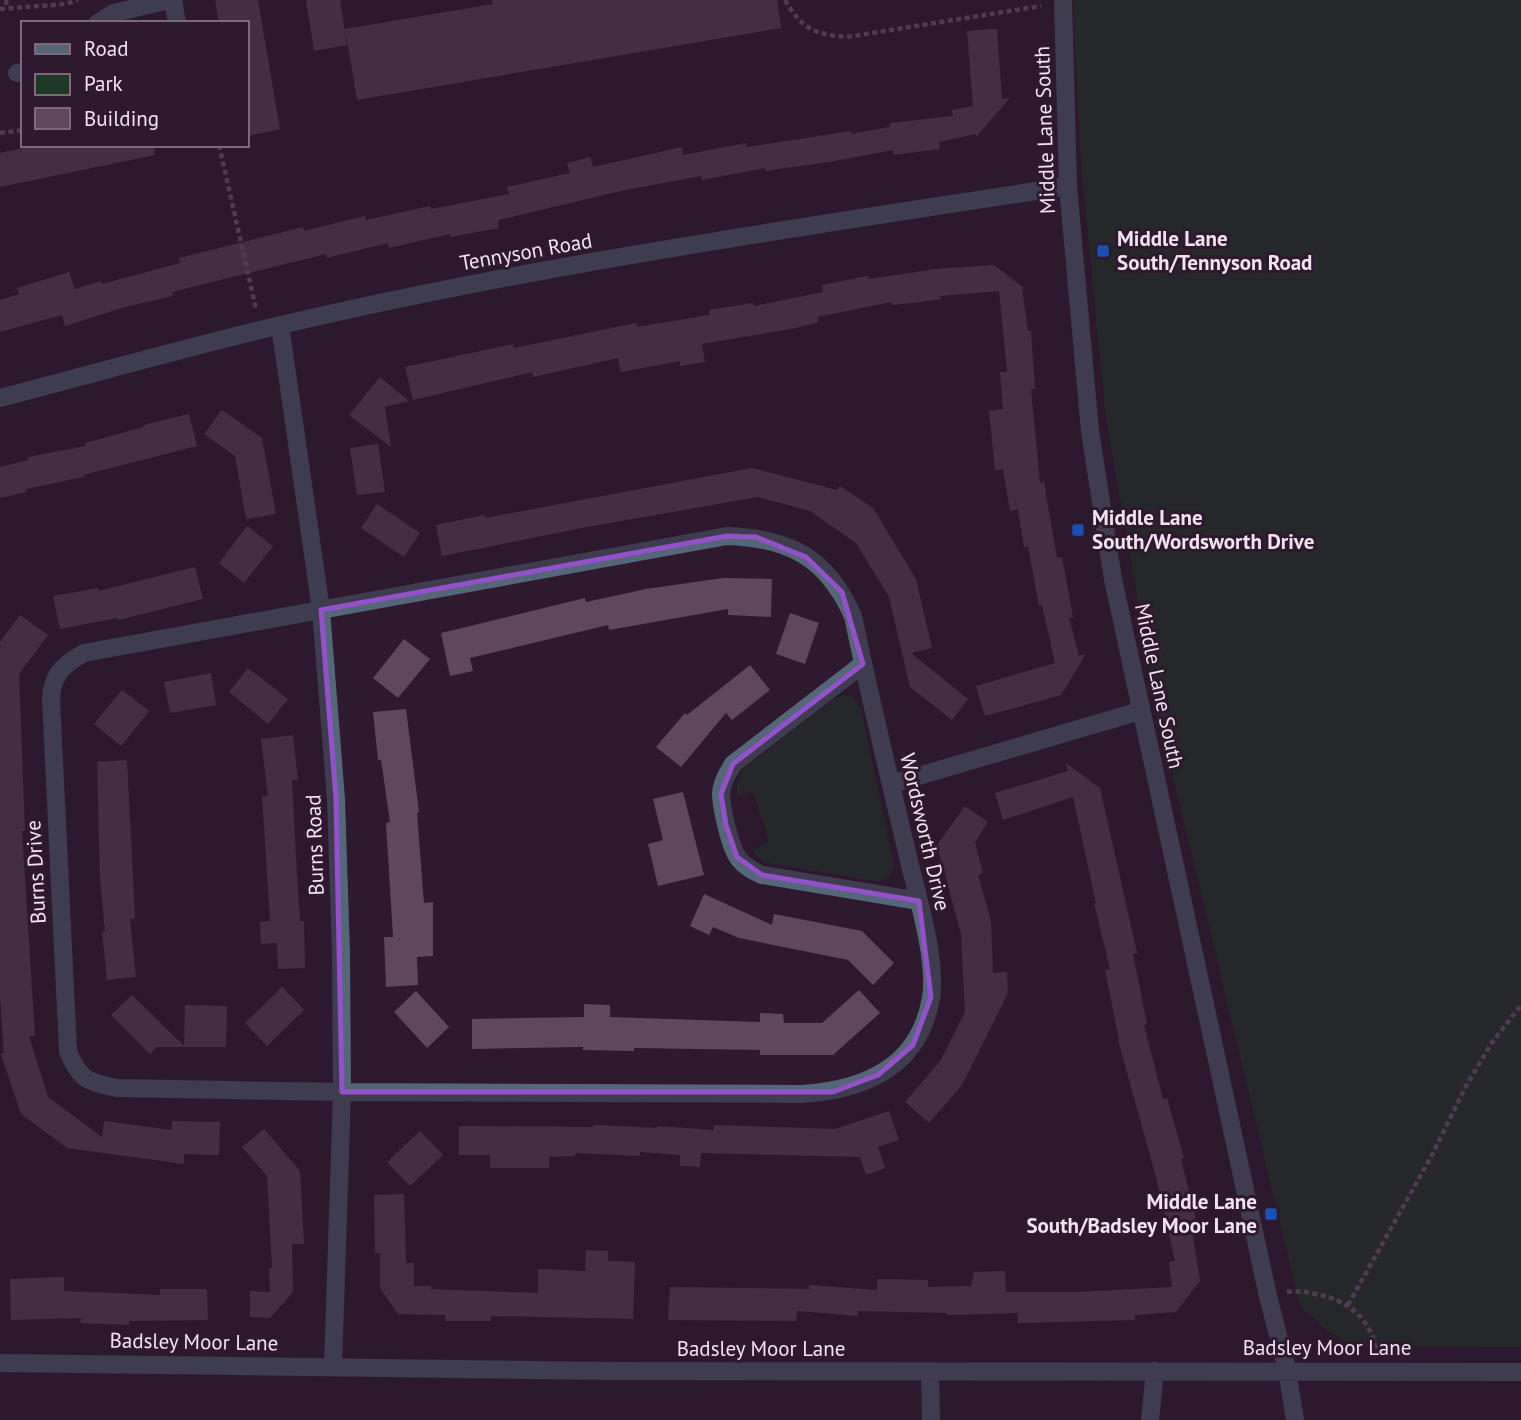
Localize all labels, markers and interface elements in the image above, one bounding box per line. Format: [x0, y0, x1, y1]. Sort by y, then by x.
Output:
legend [21, 21, 248, 147]
text: Road [84, 35, 128, 62]
street label: Middle Lane South [1028, 45, 1061, 215]
text: Park [84, 70, 123, 97]
text: Building [84, 105, 159, 132]
place label: Middle Lane South/Tennyson Road [1117, 225, 1312, 276]
street label: Tennyson Road [458, 227, 594, 276]
marker: Middle Lane South/Tennyson Road [1095, 243, 1111, 259]
place label: Middle Lane South/Wordsworth Drive [1092, 504, 1314, 555]
marker: Middle Lane South/Wordsworth Drive [1070, 522, 1086, 538]
street label: Middle Lane South [1129, 601, 1190, 771]
street label: Wordsworth Drive [894, 751, 957, 913]
street label: Burns Road [299, 794, 330, 896]
street label: Burns Drive [19, 820, 52, 925]
place label: Middle Lane South/Badsley Moor Lane [1026, 1188, 1257, 1239]
marker: Middle Lane South/Badsley Moor Lane [1263, 1206, 1279, 1222]
street label: Badsley Moor Lane [109, 1327, 279, 1356]
street label: Badsley Moor Lane [1243, 1334, 1411, 1361]
street label: Badsley Moor Lane [677, 1335, 845, 1362]

